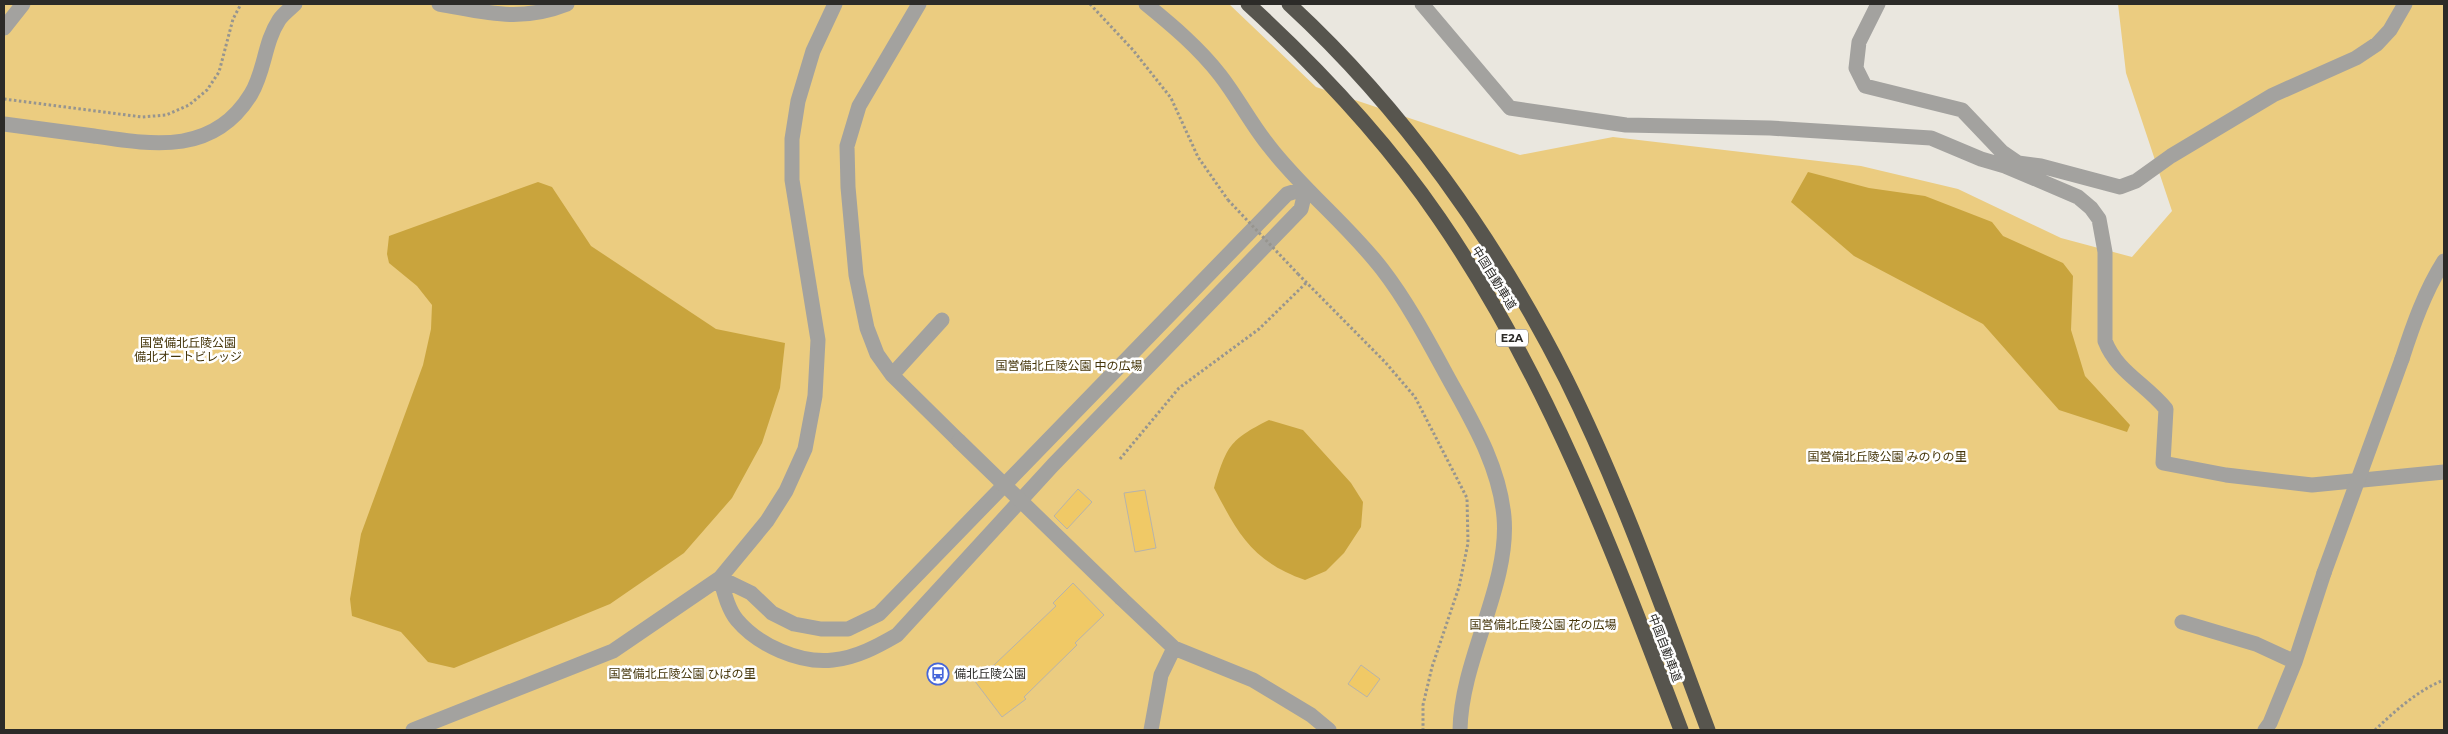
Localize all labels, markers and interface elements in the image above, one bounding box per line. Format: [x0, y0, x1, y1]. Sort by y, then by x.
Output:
street label: 中国自動車道 [1469, 243, 1520, 312]
road number: E2A [1496, 329, 1528, 346]
park label: 国営備北丘陵公園 備北オートビレッジ [134, 335, 242, 364]
park label: 国営備北丘陵公園 中の広場 [995, 358, 1143, 373]
park label: 国営備北丘陵公園 みのりの里 [1807, 449, 1967, 464]
street label: 中国自動車道 [1646, 612, 1685, 684]
park label: 国営備北丘陵公園 花の広場 [1469, 617, 1617, 632]
bus stop icon: 備北丘陵公園 [926, 662, 950, 686]
park label: 国営備北丘陵公園 ひばの里 [608, 666, 756, 681]
place label: 備北丘陵公園 [954, 666, 1026, 681]

